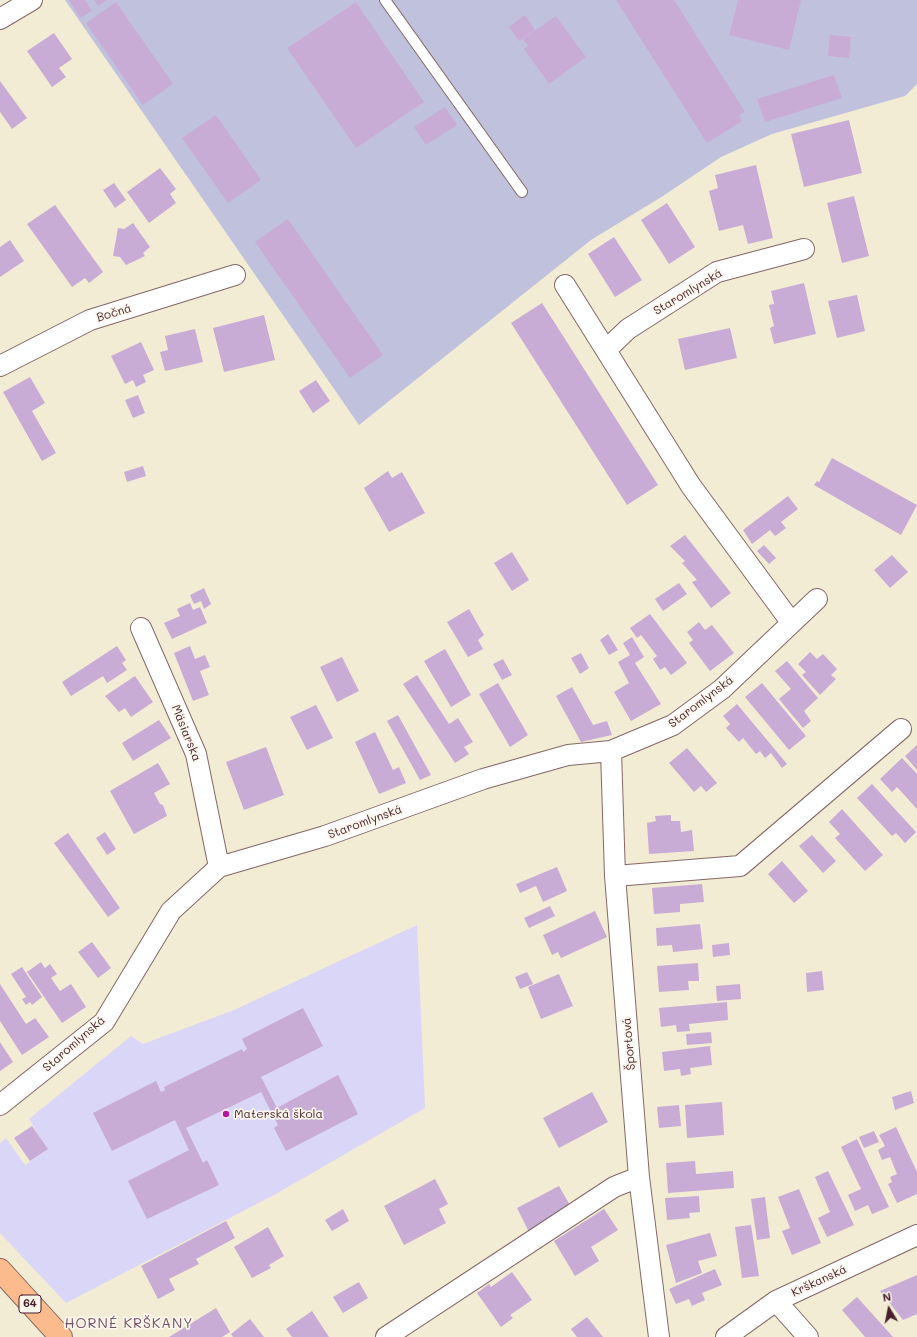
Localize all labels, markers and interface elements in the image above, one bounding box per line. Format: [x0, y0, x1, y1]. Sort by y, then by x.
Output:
street label: Staromlynská [651, 266, 725, 318]
street label: Bočná [95, 301, 133, 325]
street label: Staromlynská [666, 673, 736, 731]
street label: Mäsiarska [168, 703, 204, 763]
street label: Staromlynská [326, 802, 404, 842]
street label: Staromlynská [40, 1013, 108, 1075]
street label: Športová [620, 1017, 638, 1071]
place label: Materská škola [234, 1107, 323, 1121]
marker: Materská škola [221, 1109, 231, 1119]
street label: Krškanská [789, 1262, 849, 1300]
north arrow [869, 1289, 909, 1329]
text: N [881, 1289, 892, 1305]
road number: 64 [19, 1295, 41, 1313]
district label: HORNÉ KRŠKANY [65, 1316, 193, 1332]

